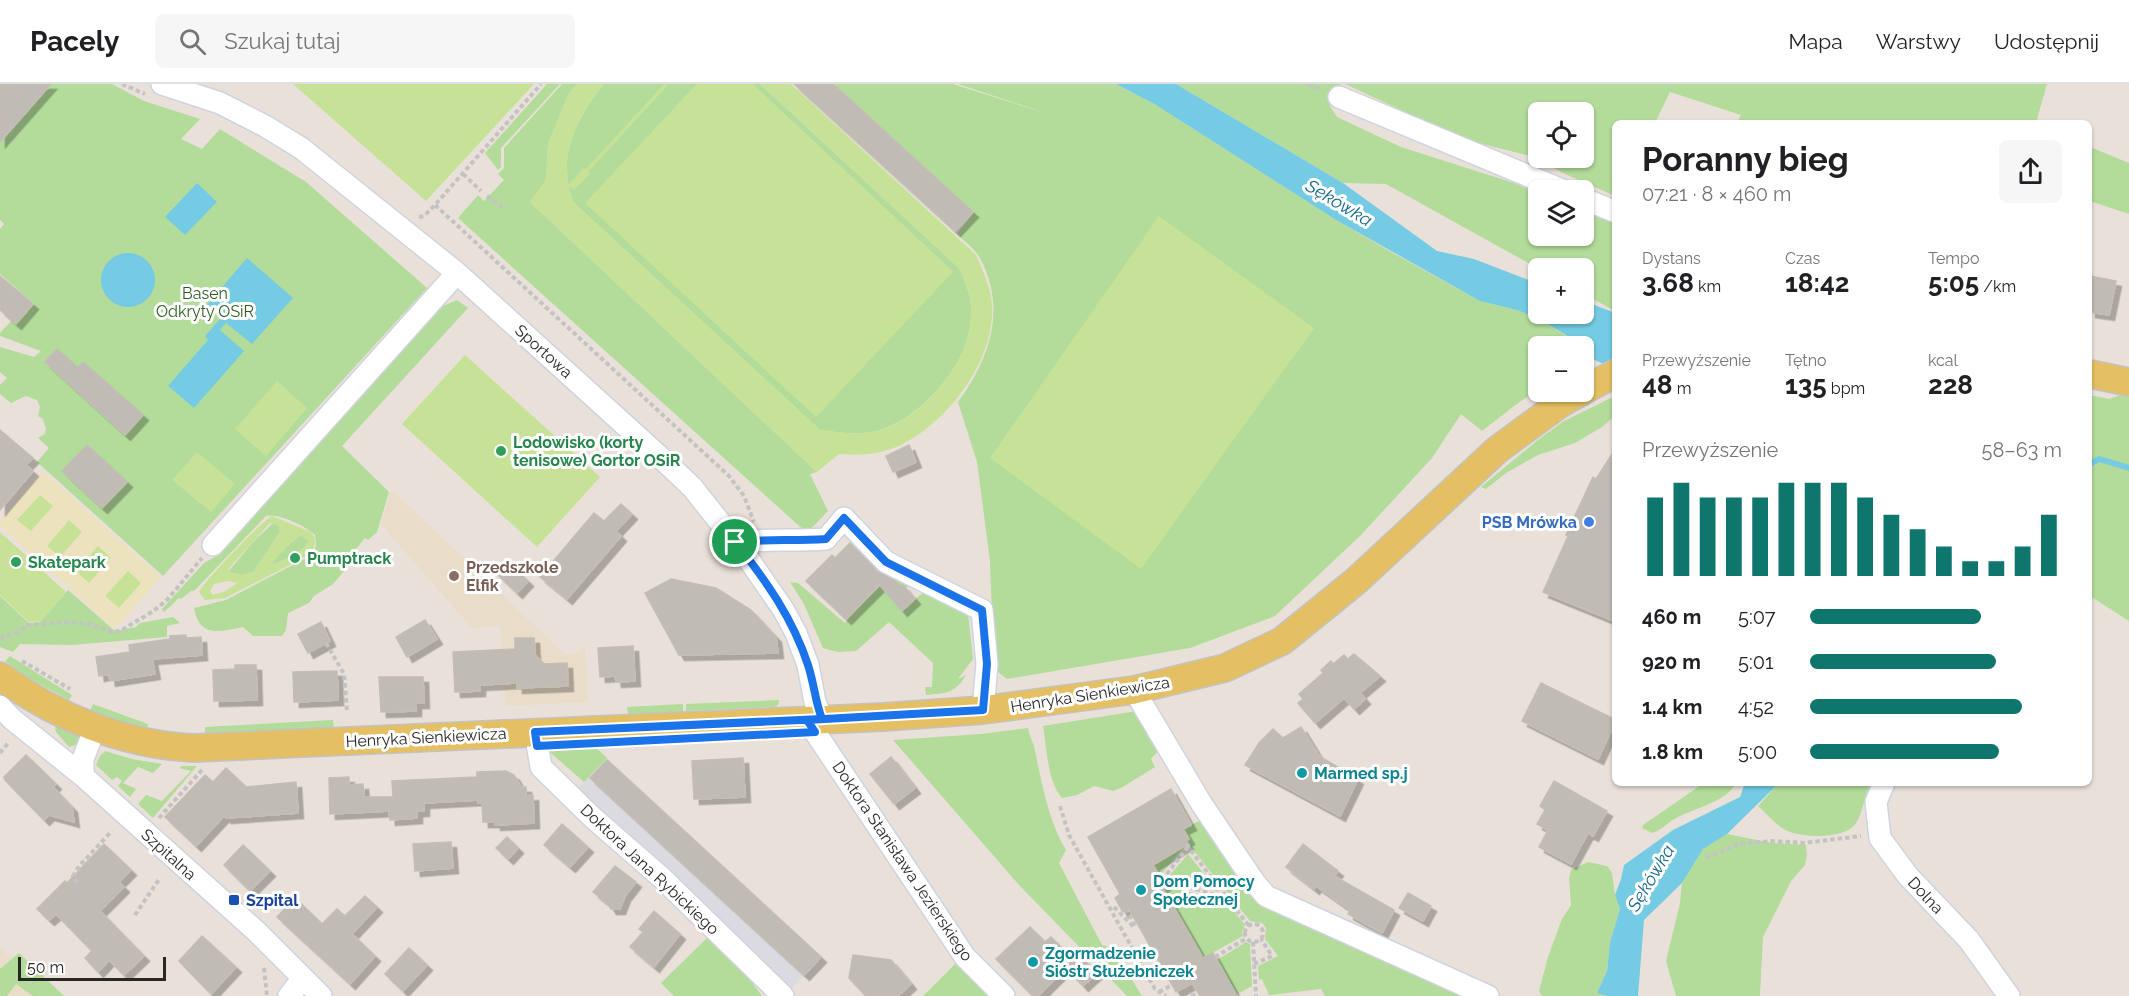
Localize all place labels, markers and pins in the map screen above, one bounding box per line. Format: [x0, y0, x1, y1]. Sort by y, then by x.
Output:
place label: Lodowisko (korty tenisowe) Gortor OSiR [513, 433, 681, 470]
marker: Lodowisko (korty tenisowe) Gortor OSiR [494, 444, 508, 458]
place label: PSB Mrówka [1482, 513, 1577, 532]
marker: PSB Mrówka [1582, 515, 1596, 529]
pin [709, 516, 760, 567]
place label: Pumptrack [307, 549, 391, 568]
marker: Pumptrack [288, 551, 302, 565]
place label: Skatepark [28, 553, 106, 572]
marker: Skatepark [9, 555, 23, 569]
place label: Przedszkole Elfik [466, 558, 559, 595]
marker: Przedszkole Elfik [447, 569, 461, 583]
place label: Marmed sp.j [1314, 764, 1408, 783]
marker: Marmed sp.j [1295, 766, 1309, 780]
place label: Dom Pomocy Społecznej [1153, 872, 1255, 909]
marker: Dom Pomocy Społecznej [1134, 883, 1148, 897]
place label: Szpital [246, 891, 299, 910]
marker: Szpital [227, 893, 241, 907]
place label: Zgormadzenie Sióstr Służebniczek [1045, 944, 1194, 981]
marker: Zgormadzenie Sióstr Służebniczek [1026, 955, 1040, 969]

